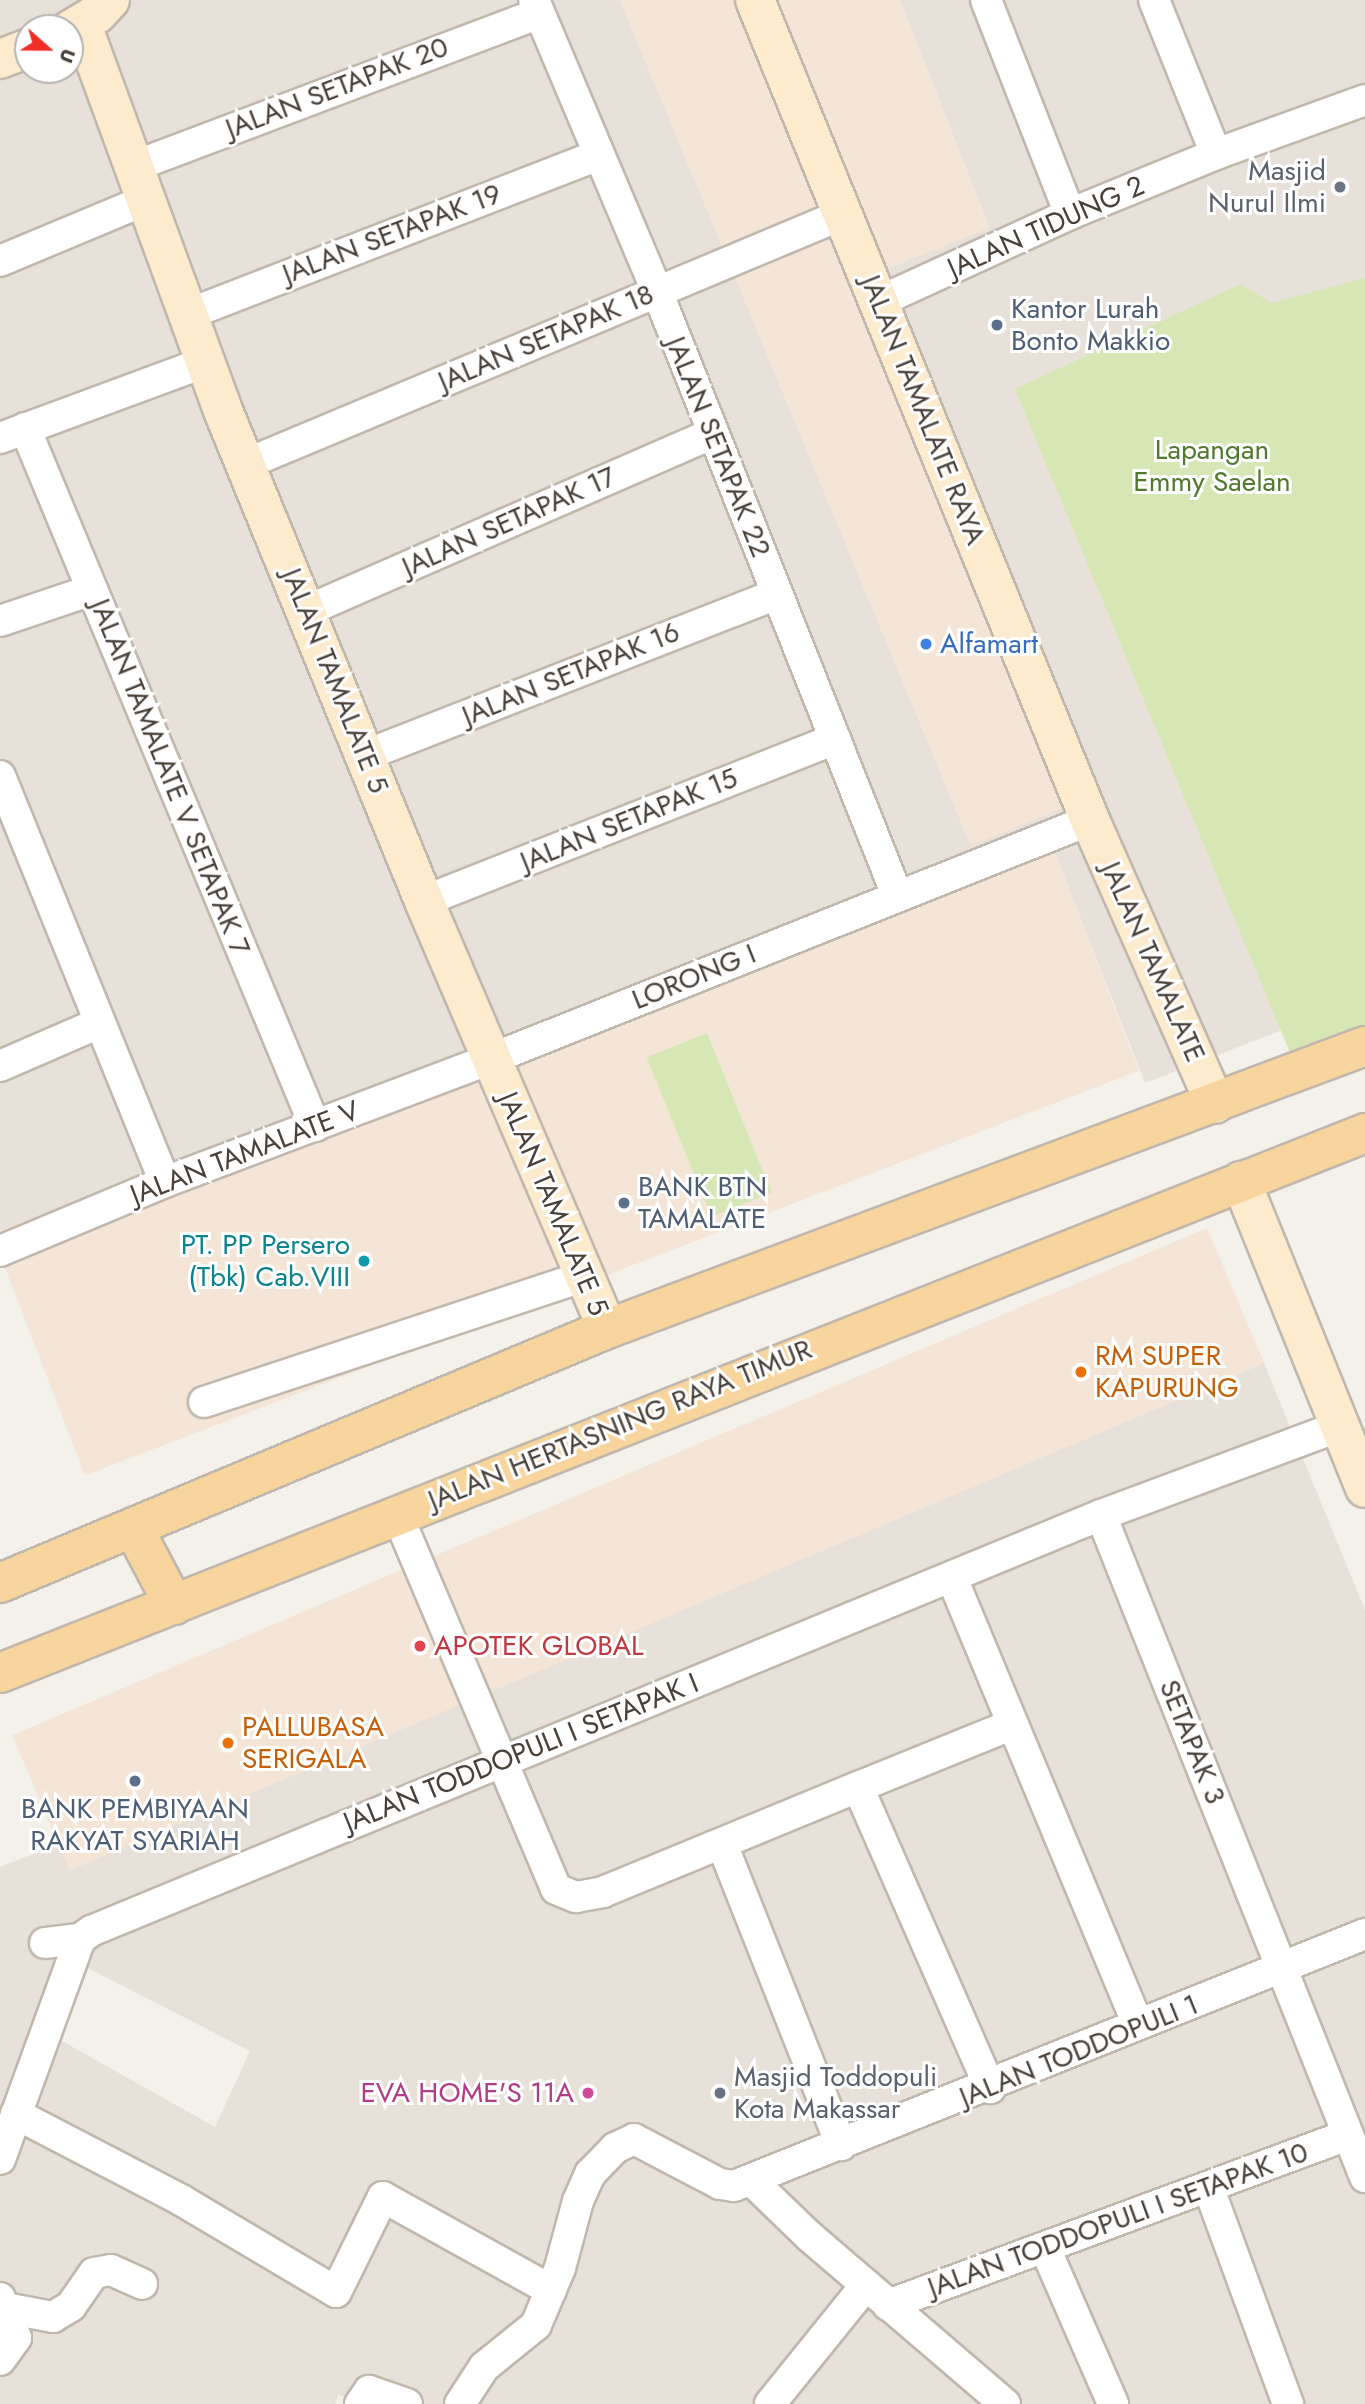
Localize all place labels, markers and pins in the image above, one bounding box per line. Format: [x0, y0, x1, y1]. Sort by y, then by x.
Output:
place label: Masjid Nurul Ilmi [1208, 154, 1326, 220]
marker: Masjid Nurul Ilmi [1332, 179, 1348, 195]
place label: Kantor Lurah Bonto Makkio [1011, 292, 1170, 358]
marker: Kantor Lurah Bonto Makkio [989, 317, 1005, 333]
place label: Alfamart [940, 627, 1038, 661]
marker: Alfamart [918, 636, 934, 652]
place label: BANK BTN TAMALATE [638, 1170, 767, 1236]
marker: BANK BTN TAMALATE [616, 1195, 632, 1211]
place label: PT. PP Persero (Tbk) Cab.VIII [181, 1228, 350, 1294]
marker: PT. PP Persero (Tbk) Cab.VIII [356, 1253, 372, 1269]
place label: RM SUPER KAPURUNG [1095, 1339, 1239, 1405]
marker: RM SUPER KAPURUNG [1073, 1364, 1089, 1380]
place label: APOTEK GLOBAL [434, 1629, 644, 1663]
marker: APOTEK GLOBAL [412, 1638, 428, 1654]
place label: PALLUBASA SERIGALA [242, 1710, 384, 1776]
marker: PALLUBASA SERIGALA [220, 1735, 236, 1751]
marker: BANK PEMBIYAAN RAKYAT SYARIAH [127, 1773, 143, 1789]
place label: BANK PEMBIYAAN RAKYAT SYARIAH [21, 1792, 249, 1858]
place label: Masjid Toddopuli Kota Makassar [734, 2060, 937, 2126]
place label: EVA HOME'S 11A [360, 2076, 574, 2110]
marker: EVA HOME'S 11A [580, 2085, 596, 2101]
marker: Masjid Toddopuli Kota Makassar [712, 2085, 728, 2101]

